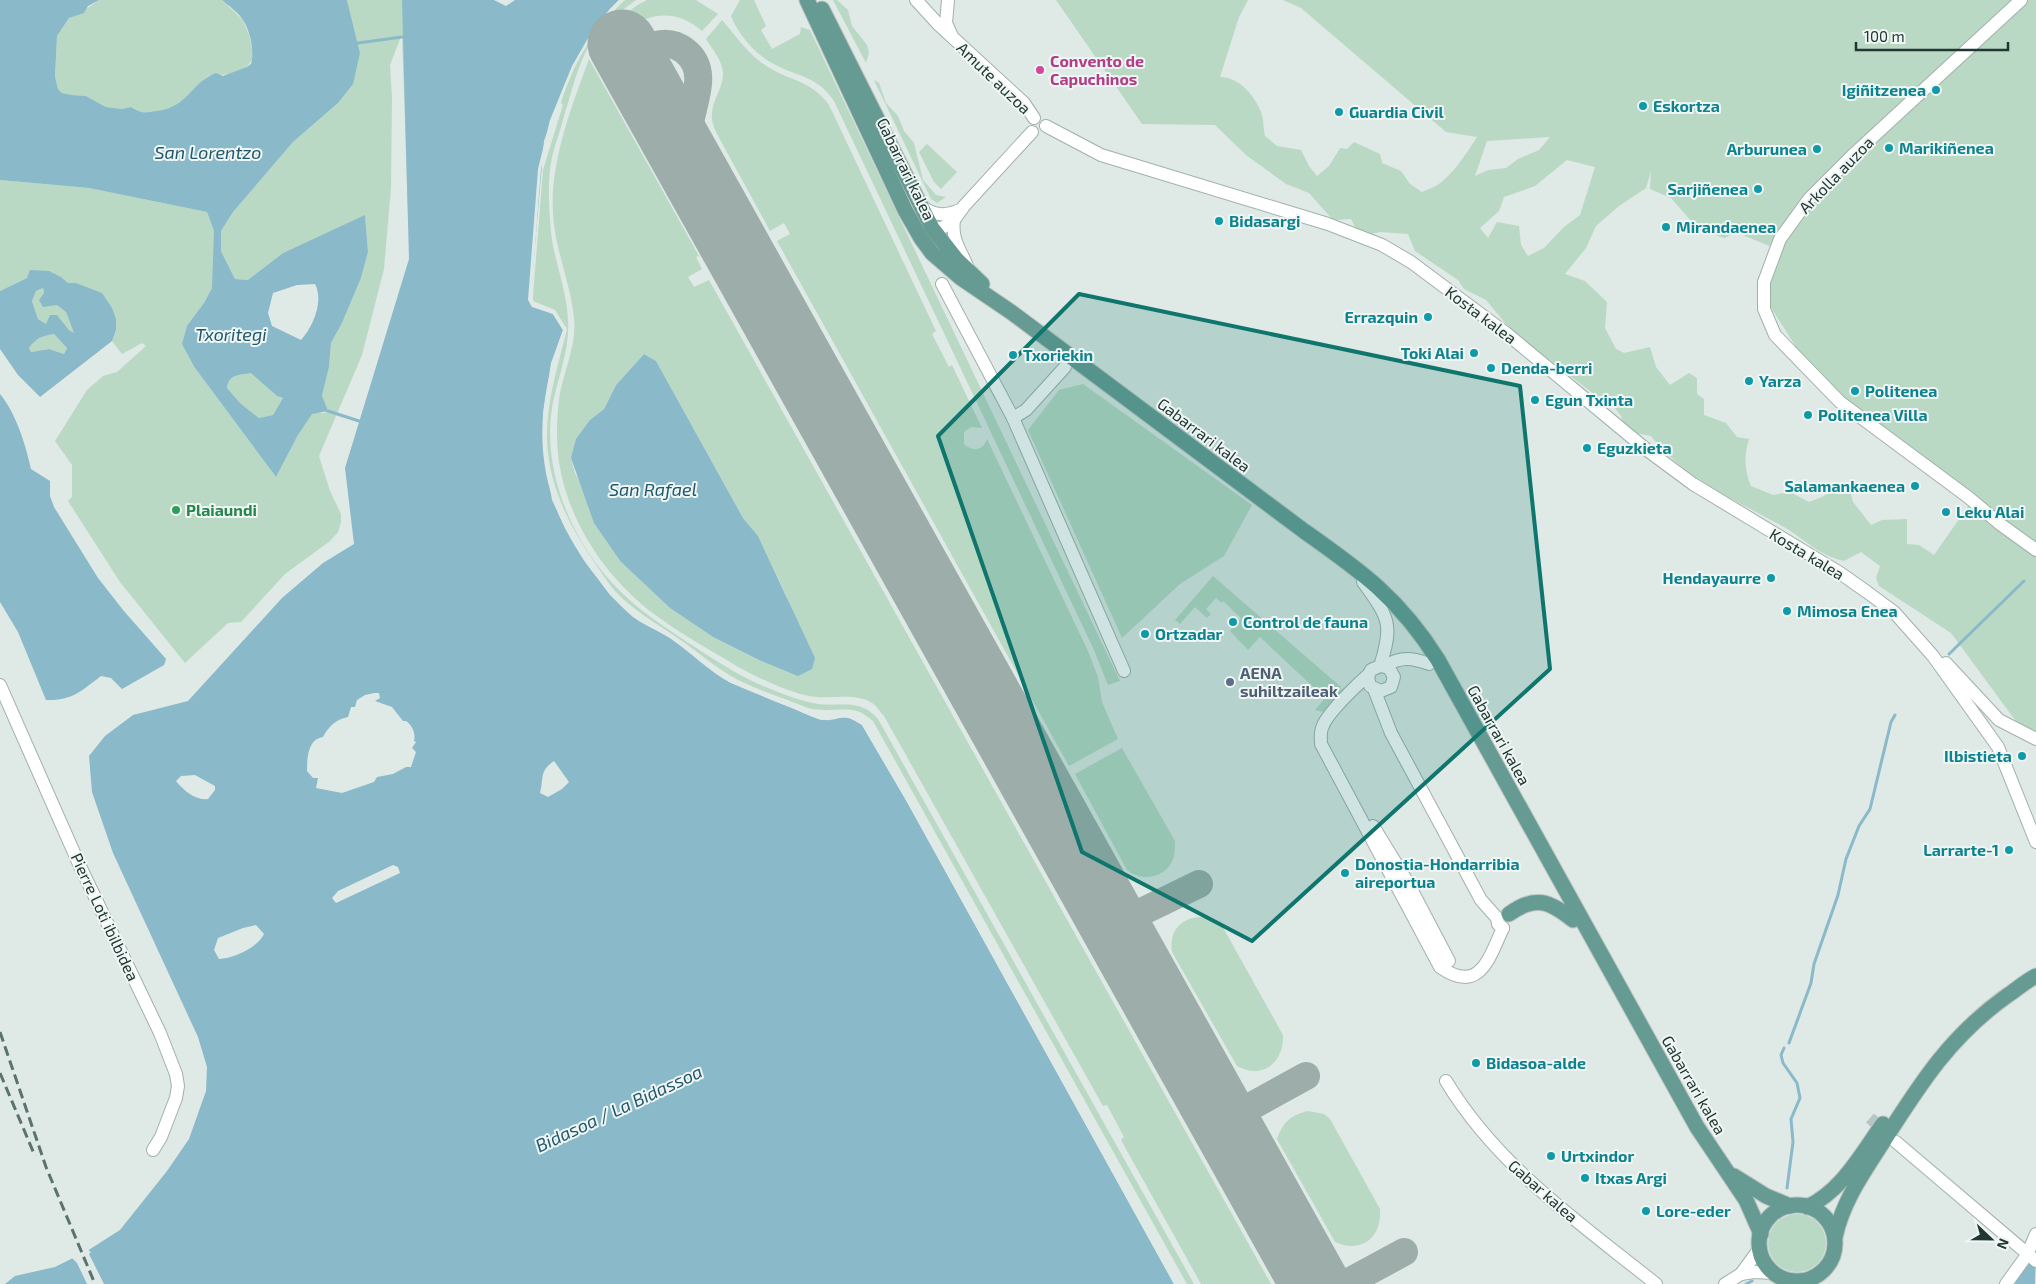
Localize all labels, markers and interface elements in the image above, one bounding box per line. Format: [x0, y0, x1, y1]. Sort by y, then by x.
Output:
scale bar [1856, 20, 2008, 52]
text: 100 m [1864, 27, 1905, 45]
street label: Amute auzoa [953, 38, 1035, 118]
place label: Convento de Capuchinos [1050, 51, 1144, 88]
marker: Convento de Capuchinos [1034, 64, 1046, 76]
place label: Igiñitzenea [1842, 80, 1926, 99]
marker: Igiñitzenea [1930, 84, 1942, 96]
place label: Eskortza [1653, 96, 1720, 115]
marker: Eskortza [1637, 100, 1649, 112]
place label: Guardia Civil [1349, 102, 1445, 121]
marker: Guardia Civil [1333, 106, 1345, 118]
street label: Gabarrari kalea [873, 115, 939, 223]
street label: Arkolla auzoa [1794, 132, 1877, 217]
place label: Marikiñenea [1899, 138, 1994, 157]
place label: Arburunea [1727, 139, 1807, 158]
water label: San Lorentzo [154, 141, 262, 163]
marker: Marikiñenea [1883, 142, 1895, 154]
marker: Arburunea [1811, 143, 1823, 155]
place label: Sarjiñenea [1667, 179, 1748, 198]
marker: Sarjiñenea [1752, 183, 1764, 195]
place label: Bidasargi [1229, 211, 1300, 230]
marker: Bidasargi [1213, 215, 1225, 227]
place label: Mirandaenea [1676, 217, 1776, 236]
marker: Mirandaenea [1660, 221, 1672, 233]
street label: Kosta kalea [1442, 282, 1521, 347]
place label: Errazquin [1345, 307, 1418, 326]
marker: Errazquin [1422, 311, 1434, 323]
water label: Txoritegi [195, 323, 267, 345]
place label: Toki Alai [1401, 343, 1464, 362]
place label: Txoriekin [1023, 345, 1093, 364]
marker: Toki Alai [1468, 347, 1480, 359]
marker: Txoriekin [1007, 349, 1019, 361]
place label: Denda-berri [1501, 358, 1592, 377]
marker: Denda-berri [1485, 362, 1497, 374]
place label: Yarza [1759, 371, 1801, 390]
marker: Yarza [1743, 375, 1755, 387]
place label: Politenea [1865, 381, 1937, 400]
marker: Politenea [1849, 385, 1861, 397]
place label: Egun Txinta [1545, 390, 1633, 409]
street label: Gabarrari kalea [1154, 394, 1254, 476]
marker: Egun Txinta [1529, 394, 1541, 406]
place label: Politenea Villa [1818, 405, 1928, 424]
marker: Politenea Villa [1802, 409, 1814, 421]
place label: Eguzkieta [1597, 438, 1672, 457]
marker: Eguzkieta [1581, 442, 1593, 454]
place label: Salamankaenea [1784, 476, 1905, 495]
water label: San Rafael [609, 478, 697, 500]
marker: Salamankaenea [1909, 480, 1921, 492]
place label: Plaiaundi [186, 500, 257, 519]
place label: Leku Alai [1956, 502, 2024, 521]
marker: Plaiaundi [170, 504, 182, 516]
marker: Leku Alai [1940, 506, 1952, 518]
street label: Kosta kalea [1766, 524, 1848, 583]
place label: Hendayaurre [1663, 568, 1761, 588]
marker: Hendayaurre [1765, 572, 1777, 584]
place label: Mimosa Enea [1797, 601, 1898, 620]
marker: Mimosa Enea [1781, 605, 1793, 617]
place label: Control de fauna [1243, 612, 1368, 631]
marker: Control de fauna [1227, 616, 1239, 628]
place label: Ortzadar [1155, 624, 1223, 643]
marker: Ortzadar [1139, 628, 1151, 640]
place label: AENA suhiltzaileak [1240, 663, 1338, 700]
marker: AENA suhiltzaileak [1224, 676, 1236, 688]
street label: Gabarrari kalea [1464, 681, 1535, 788]
place label: Ilbistieta [1944, 746, 2012, 765]
marker: Ilbistieta [2016, 750, 2028, 762]
place label: Larrarte-1 [1923, 840, 1999, 859]
marker: Larrarte-1 [2003, 844, 2015, 856]
street label: Pierre Loti ibilbidea [67, 850, 143, 984]
place label: Donostia-Hondarribia aireportua [1355, 854, 1520, 891]
marker: Donostia-Hondarribia aireportua [1339, 867, 1351, 879]
street label: Gabarrari kalea [1658, 1032, 1731, 1138]
place label: Bidasoa-alde [1486, 1053, 1586, 1072]
marker: Bidasoa-alde [1470, 1057, 1482, 1069]
water label: Bidasoa / La Bidassoa [532, 1060, 705, 1156]
place label: Urtxindor [1561, 1146, 1634, 1165]
marker: Urtxindor [1545, 1150, 1557, 1162]
street label: Gabar kalea [1505, 1155, 1582, 1226]
place label: Itxas Argi [1595, 1168, 1667, 1187]
marker: Itxas Argi [1579, 1172, 1591, 1184]
place label: Lore-eder [1656, 1201, 1731, 1220]
marker: Lore-eder [1640, 1205, 1652, 1217]
north arrow [1966, 1214, 2016, 1264]
text: N [1994, 1236, 2013, 1252]

